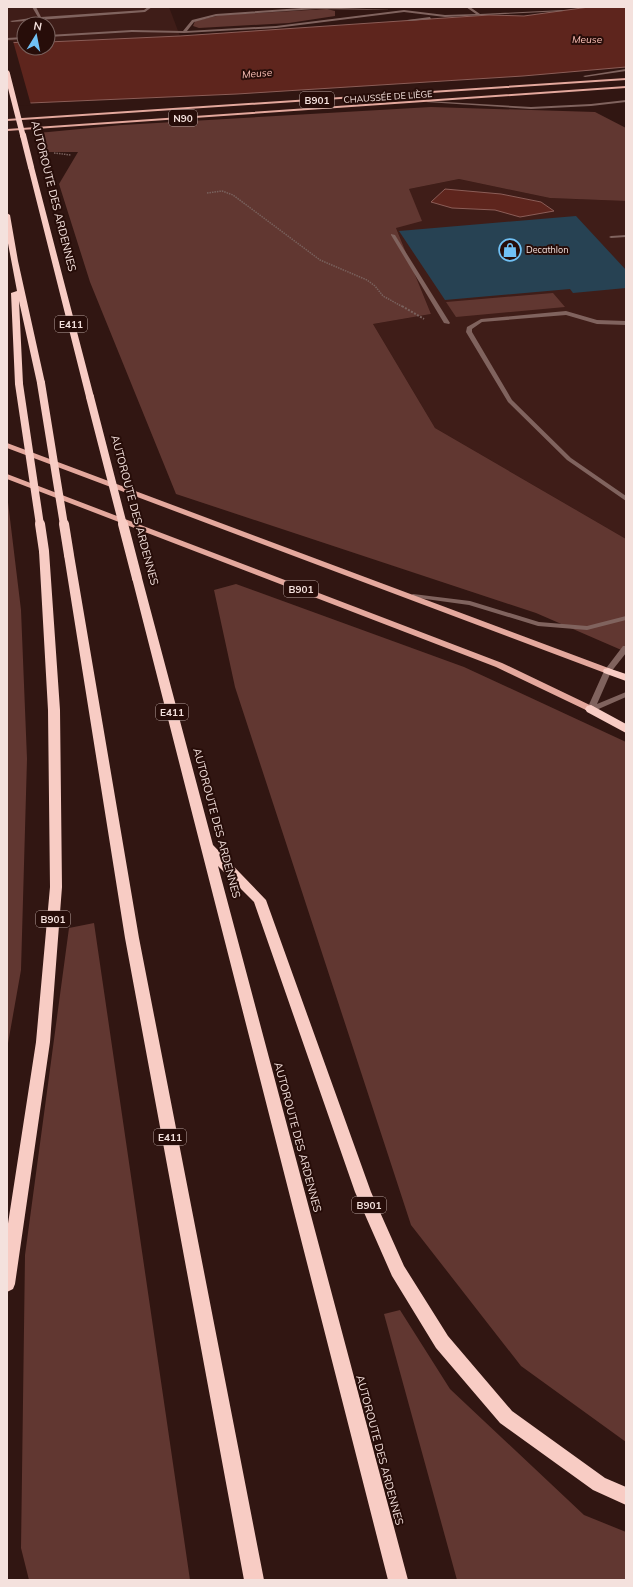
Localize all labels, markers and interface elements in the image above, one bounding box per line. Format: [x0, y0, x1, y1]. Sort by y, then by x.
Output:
north arrow [16, 16, 56, 56]
text: N [32, 19, 43, 34]
water label: Meuse [572, 33, 603, 46]
water label: Meuse [241, 66, 273, 81]
street label: CHAUSSÉE DE LIÈGE [343, 88, 433, 105]
road number: B901 [300, 92, 334, 108]
road number: N90 [169, 110, 197, 126]
street label: AUTOROUTE DES ARDENNES [28, 119, 80, 273]
shop icon: Decathlon [497, 237, 523, 263]
place label: Decathlon [526, 244, 568, 255]
road number: E411 [55, 316, 87, 332]
street label: AUTOROUTE DES ARDENNES [108, 433, 162, 587]
road number: B901 [284, 581, 318, 597]
road number: E411 [156, 704, 188, 720]
street label: AUTOROUTE DES ARDENNES [190, 746, 244, 900]
road number: B901 [36, 911, 70, 927]
street label: AUTOROUTE DES ARDENNES [271, 1060, 325, 1214]
road number: E411 [154, 1129, 186, 1145]
road number: B901 [352, 1197, 386, 1213]
street label: AUTOROUTE DES ARDENNES [353, 1373, 407, 1527]

